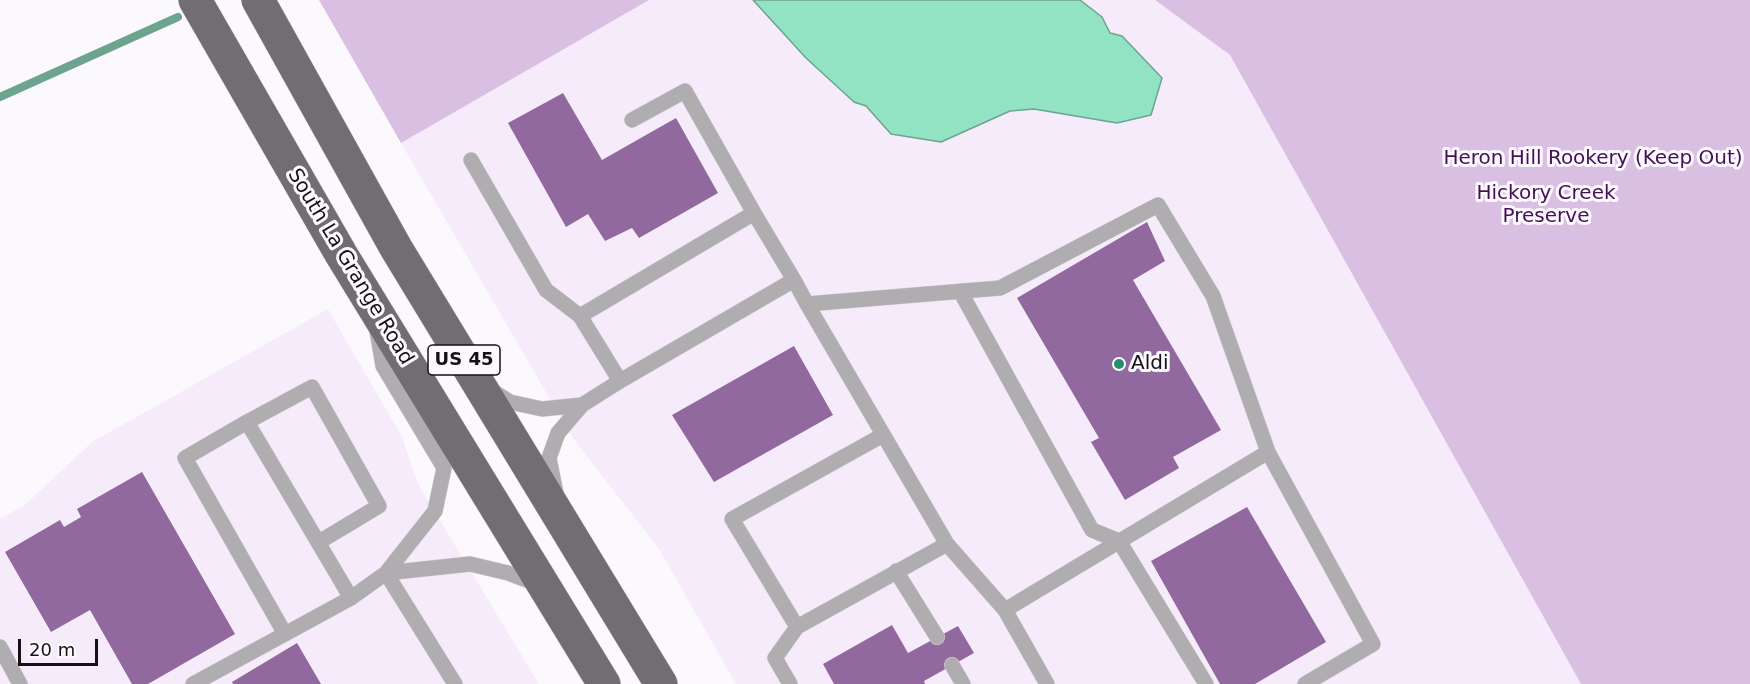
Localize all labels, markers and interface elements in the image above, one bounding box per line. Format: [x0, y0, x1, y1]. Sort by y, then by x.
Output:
park label: Heron Hill Rookery (Keep Out) [1443, 147, 1743, 171]
street label: South La Grange Road [282, 165, 418, 369]
park label: Hickory Creek Preserve [1476, 182, 1616, 229]
road number: US 45 [428, 345, 500, 375]
place label: Aldi [1131, 352, 1168, 376]
marker: Aldi [1112, 357, 1126, 371]
scale bar [21, 627, 100, 665]
text: 20 m [29, 639, 75, 660]

